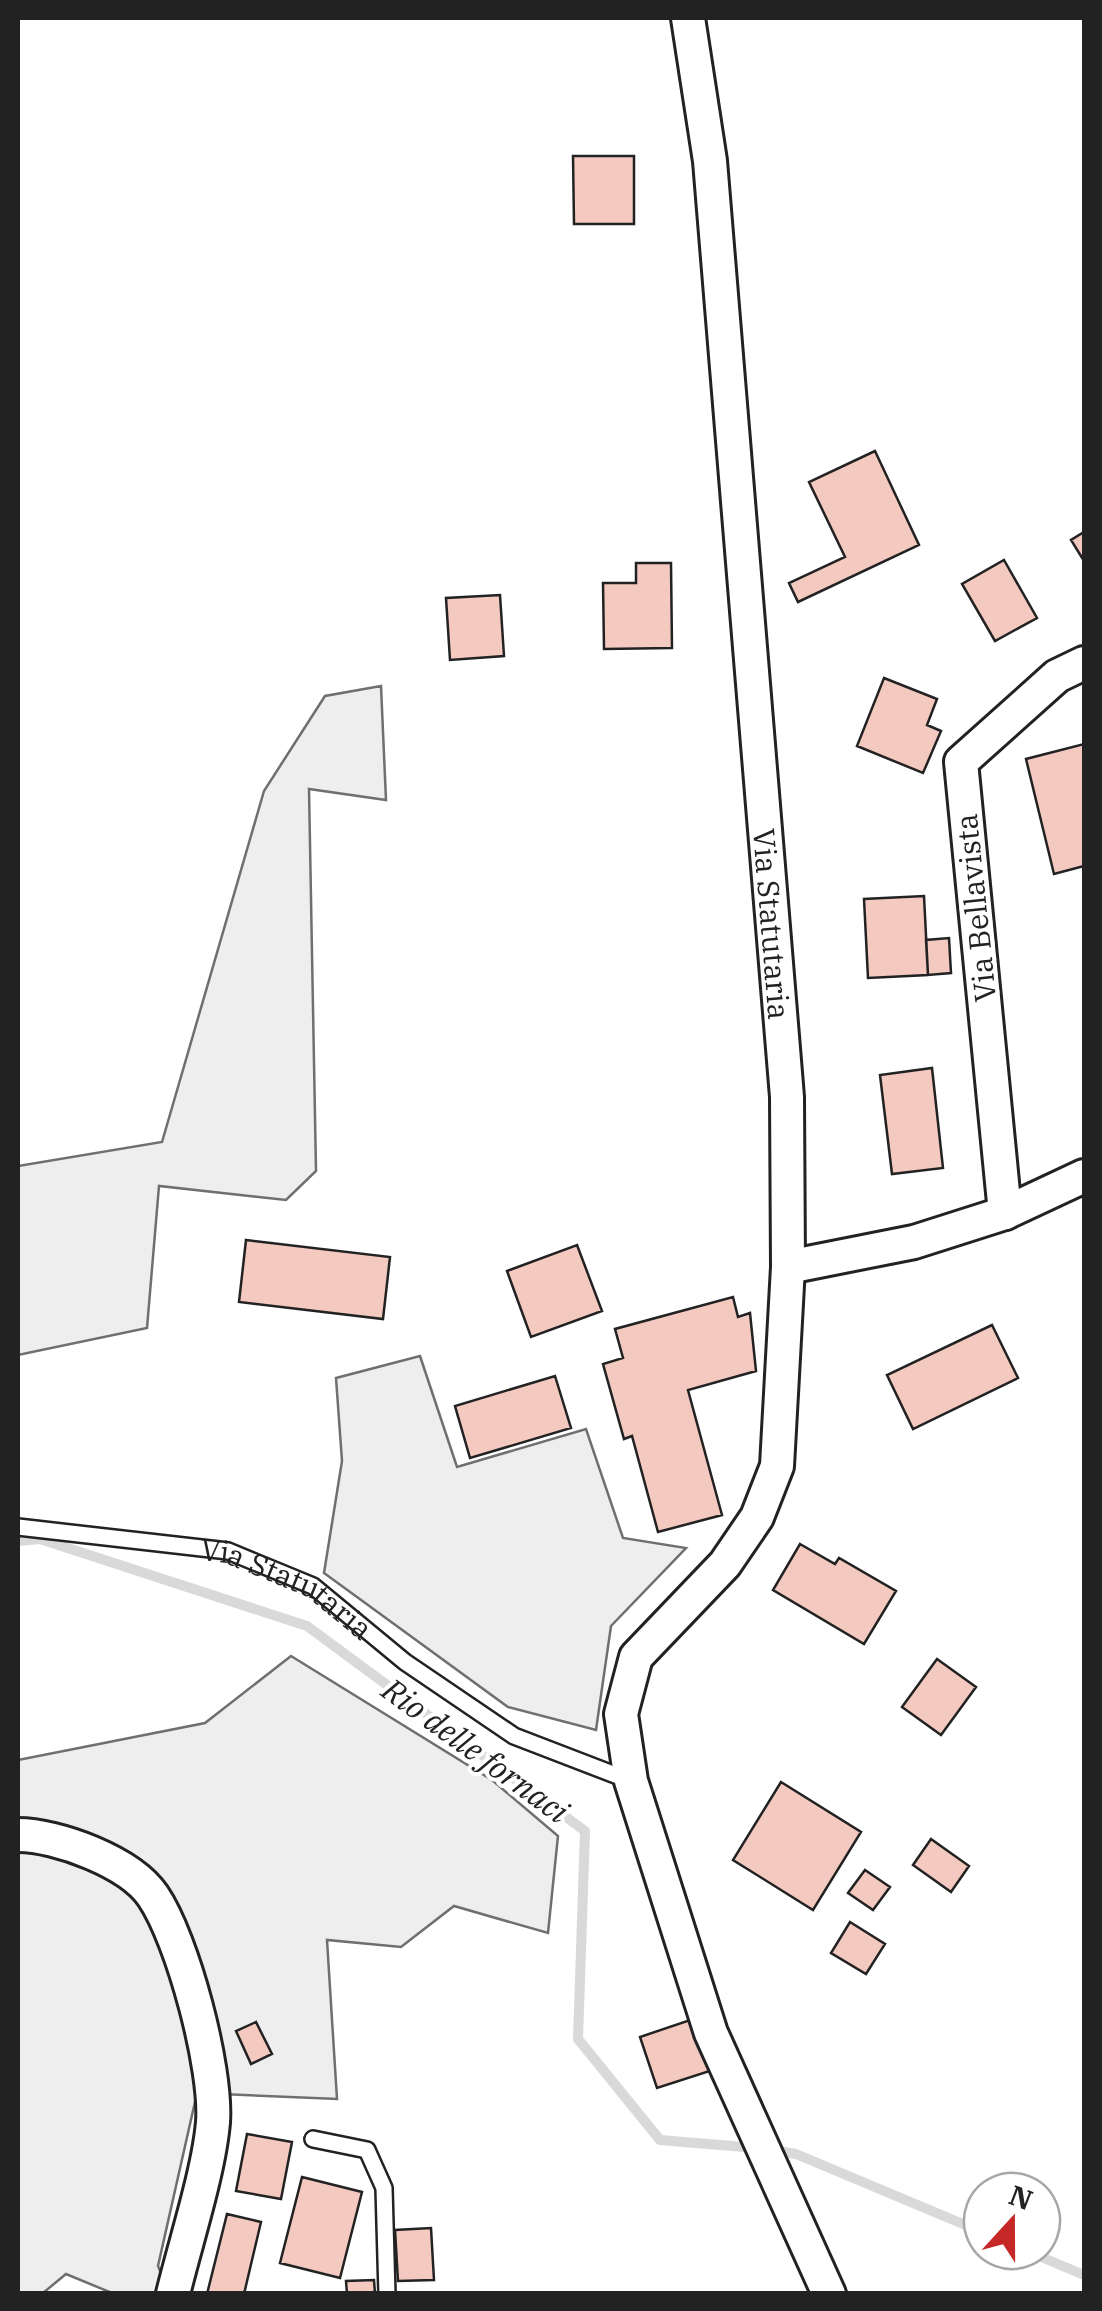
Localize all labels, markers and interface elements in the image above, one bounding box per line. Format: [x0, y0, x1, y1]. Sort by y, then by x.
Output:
street label: Via Bellavista [946, 812, 1004, 1004]
street label: Via Statutaria [745, 827, 800, 1021]
street label: Via Statutaria [199, 1529, 381, 1647]
water label: Rio delle fornaci [373, 1667, 578, 1832]
north arrow [962, 2171, 1062, 2271]
text: N [1004, 2176, 1038, 2218]

